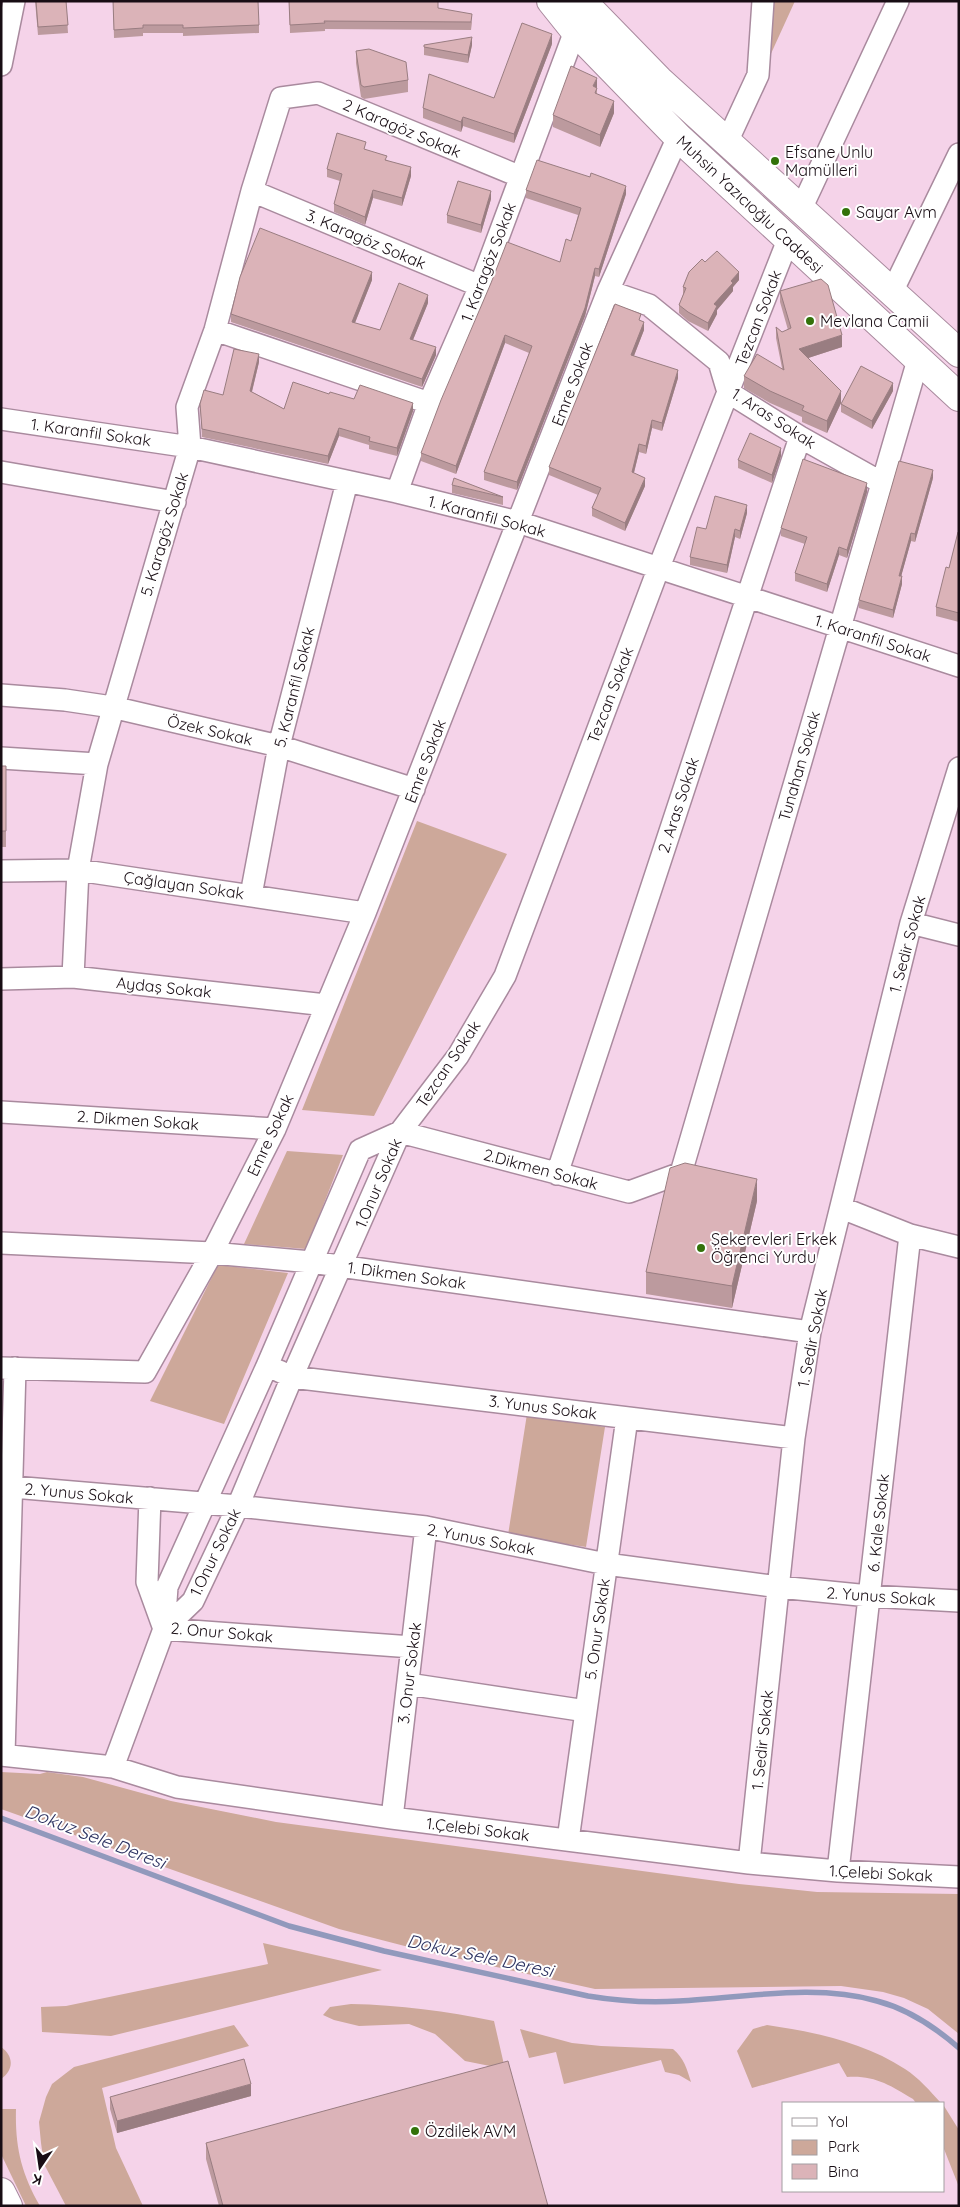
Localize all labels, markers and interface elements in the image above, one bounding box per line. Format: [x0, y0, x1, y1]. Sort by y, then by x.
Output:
street label: 2 Karagöz Sokak [340, 94, 464, 162]
street label: Muhsin Yazıcıoğlu Caddesi [673, 131, 827, 277]
place label: Efsane Unlu Mamülleri [785, 142, 873, 180]
marker: Efsane Unlu Mamülleri [769, 155, 781, 167]
street label: 1. Karagöz Sokak [456, 199, 520, 325]
place label: Sayar Avm [856, 202, 937, 222]
street label: 3. Karagöz Sokak [303, 205, 429, 273]
marker: Sayar Avm [840, 206, 852, 218]
street label: Tezcan Sokak [731, 267, 785, 369]
place label: Mevlana Camii [820, 311, 929, 331]
marker: Mevlana Camii [804, 315, 816, 327]
street label: Emre Sokak [547, 339, 597, 429]
street label: 1. Aras Sokak [728, 383, 820, 453]
street label: 1. Karanfil Sokak [30, 414, 152, 450]
street label: 5. Karagöz Sokak [136, 470, 192, 598]
street label: 1. Karanfil Sokak [426, 491, 548, 541]
street label: 1. Karanfil Sokak [812, 610, 934, 666]
street label: 5. Karanfil Sokak [269, 625, 319, 749]
street label: Tezcan Sokak [583, 644, 637, 746]
street label: Tunahan Sokak [774, 709, 824, 823]
street label: Özek Sokak [165, 710, 255, 750]
street label: Emre Sokak [400, 716, 450, 806]
street label: 2. Aras Sokak [653, 755, 703, 855]
street label: Çağlayan Sokak [123, 867, 245, 903]
street label: 1. Sedir Sokak [884, 893, 930, 995]
street label: Aydaş Sokak [115, 972, 213, 1002]
street label: Tezcan Sokak [411, 1016, 485, 1112]
street label: Emre Sokak [242, 1091, 298, 1179]
street label: 2. Dikmen Sokak [76, 1106, 200, 1134]
street label: 1.Onur Sokak [350, 1135, 406, 1231]
street label: 2.Dikmen Sokak [481, 1144, 601, 1194]
place label: Şekerevleri Erkek Öğrenci Yurdu [711, 1229, 837, 1267]
marker: Şekerevleri Erkek Öğrenci Yurdu [695, 1242, 707, 1254]
street label: 1. Dikmen Sokak [347, 1257, 467, 1293]
street label: 1. Sedir Sokak [793, 1287, 831, 1389]
street label: 3. Yunus Sokak [488, 1390, 598, 1424]
street label: 6. Kale Sokak [863, 1473, 893, 1573]
street label: 2. Yunus Sokak [24, 1478, 134, 1508]
street label: 1.Onur Sokak [185, 1505, 245, 1599]
street label: 2. Yunus Sokak [425, 1519, 537, 1559]
street label: 5. Onur Sokak [580, 1577, 614, 1681]
street label: 2. Yunus Sokak [826, 1582, 936, 1610]
street label: 2. Onur Sokak [170, 1618, 274, 1646]
street label: 3. Onur Sokak [393, 1621, 425, 1725]
street label: 1. Sedir Sokak [747, 1689, 777, 1791]
water label: Dokuz Sele Deresi [22, 1799, 171, 1875]
street label: 1.Çelebi Sokak [425, 1813, 531, 1845]
street label: 1.Çelebi Sokak [829, 1860, 933, 1886]
water label: Dokuz Sele Deresi [405, 1929, 557, 1983]
legend [782, 2102, 945, 2192]
text: Yol [828, 2112, 848, 2131]
place label: Özdilek AVM [425, 2121, 516, 2141]
marker: Özdilek AVM [409, 2125, 421, 2137]
text: Park [828, 2137, 860, 2156]
north arrow [15, 2142, 65, 2192]
text: Bina [828, 2162, 859, 2181]
text: K [31, 2170, 44, 2189]

